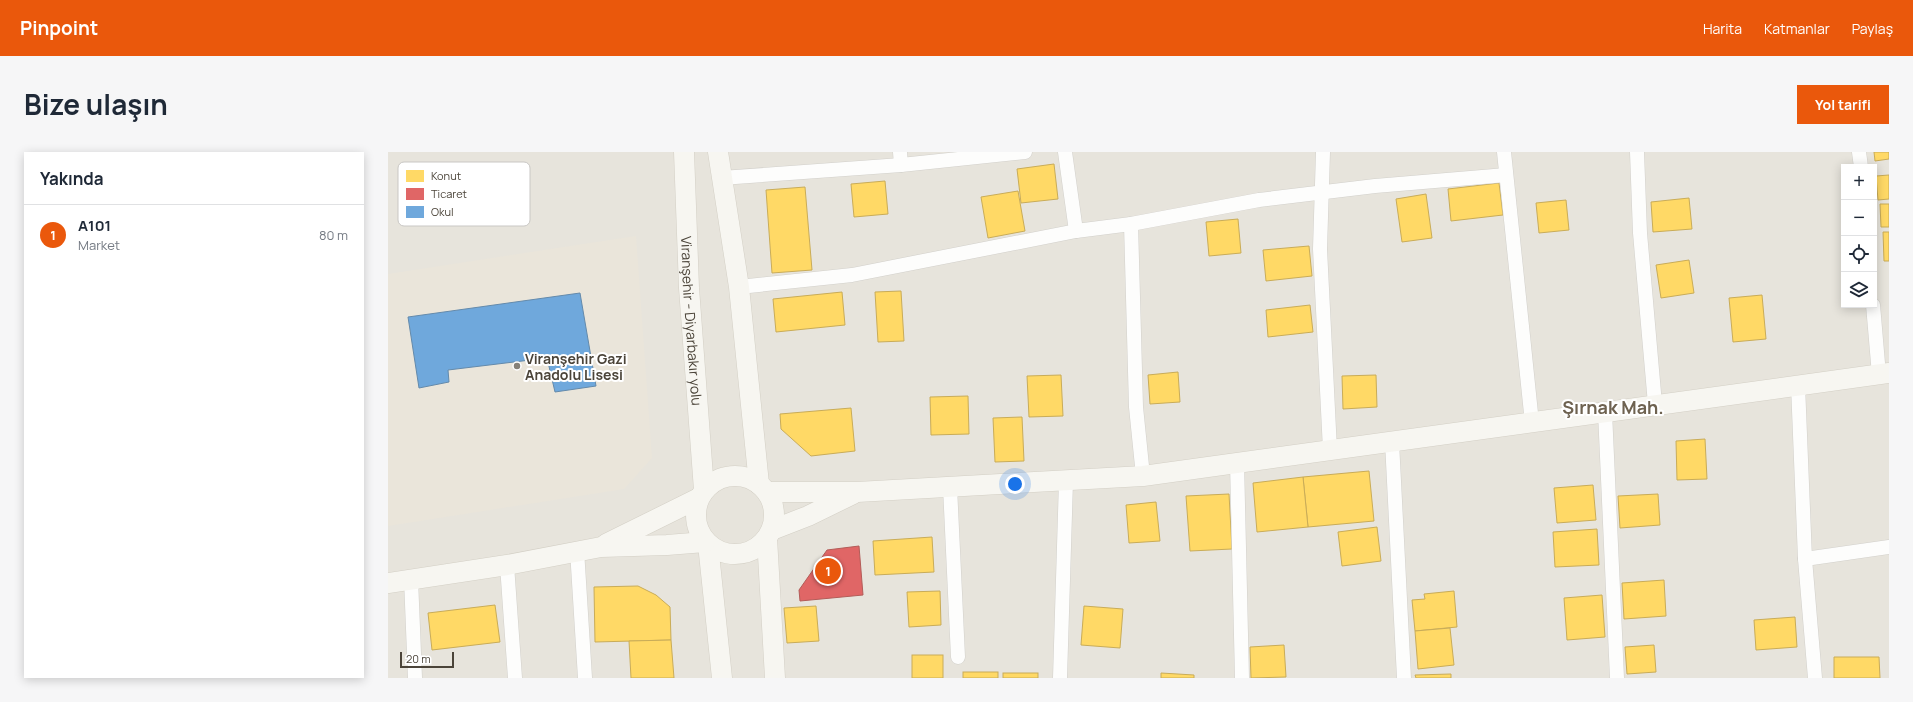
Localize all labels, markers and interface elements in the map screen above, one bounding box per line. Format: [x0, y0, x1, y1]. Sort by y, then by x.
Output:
text: Pinpoint [20, 15, 98, 41]
text: Harita [1703, 19, 1742, 38]
text: Katmanlar [1764, 19, 1830, 38]
text: Paylaş [1852, 19, 1893, 38]
text: Bize ulaşın [24, 85, 168, 123]
button: Yol tarifi [1797, 85, 1889, 124]
legend [398, 162, 530, 226]
map controls [1841, 164, 1877, 308]
button: + [1841, 164, 1877, 200]
text: Yakında [40, 167, 104, 190]
text: Konut [431, 168, 461, 183]
text: Ticaret [431, 186, 467, 201]
button: − [1841, 200, 1877, 236]
text: Okul [431, 204, 454, 219]
text: A101 [78, 215, 111, 236]
text: 1 [50, 226, 56, 244]
text: 80 m [319, 226, 348, 244]
text: Market [78, 236, 120, 254]
street label: Viranşehir - Diyarbakır yolu [678, 236, 707, 406]
button: locate [1841, 236, 1877, 272]
button: layers [1841, 272, 1877, 308]
place label: Viranşehir Gazi Anadolu Lisesi [525, 349, 627, 384]
marker: Viranşehir Gazi Anadolu Lisesi [512, 361, 522, 371]
district label: Şırnak Mah. [1562, 395, 1664, 419]
your location [1005, 474, 1025, 494]
pin: 1 [815, 556, 841, 586]
scale bar [400, 650, 454, 669]
text: 20 m [406, 651, 431, 666]

